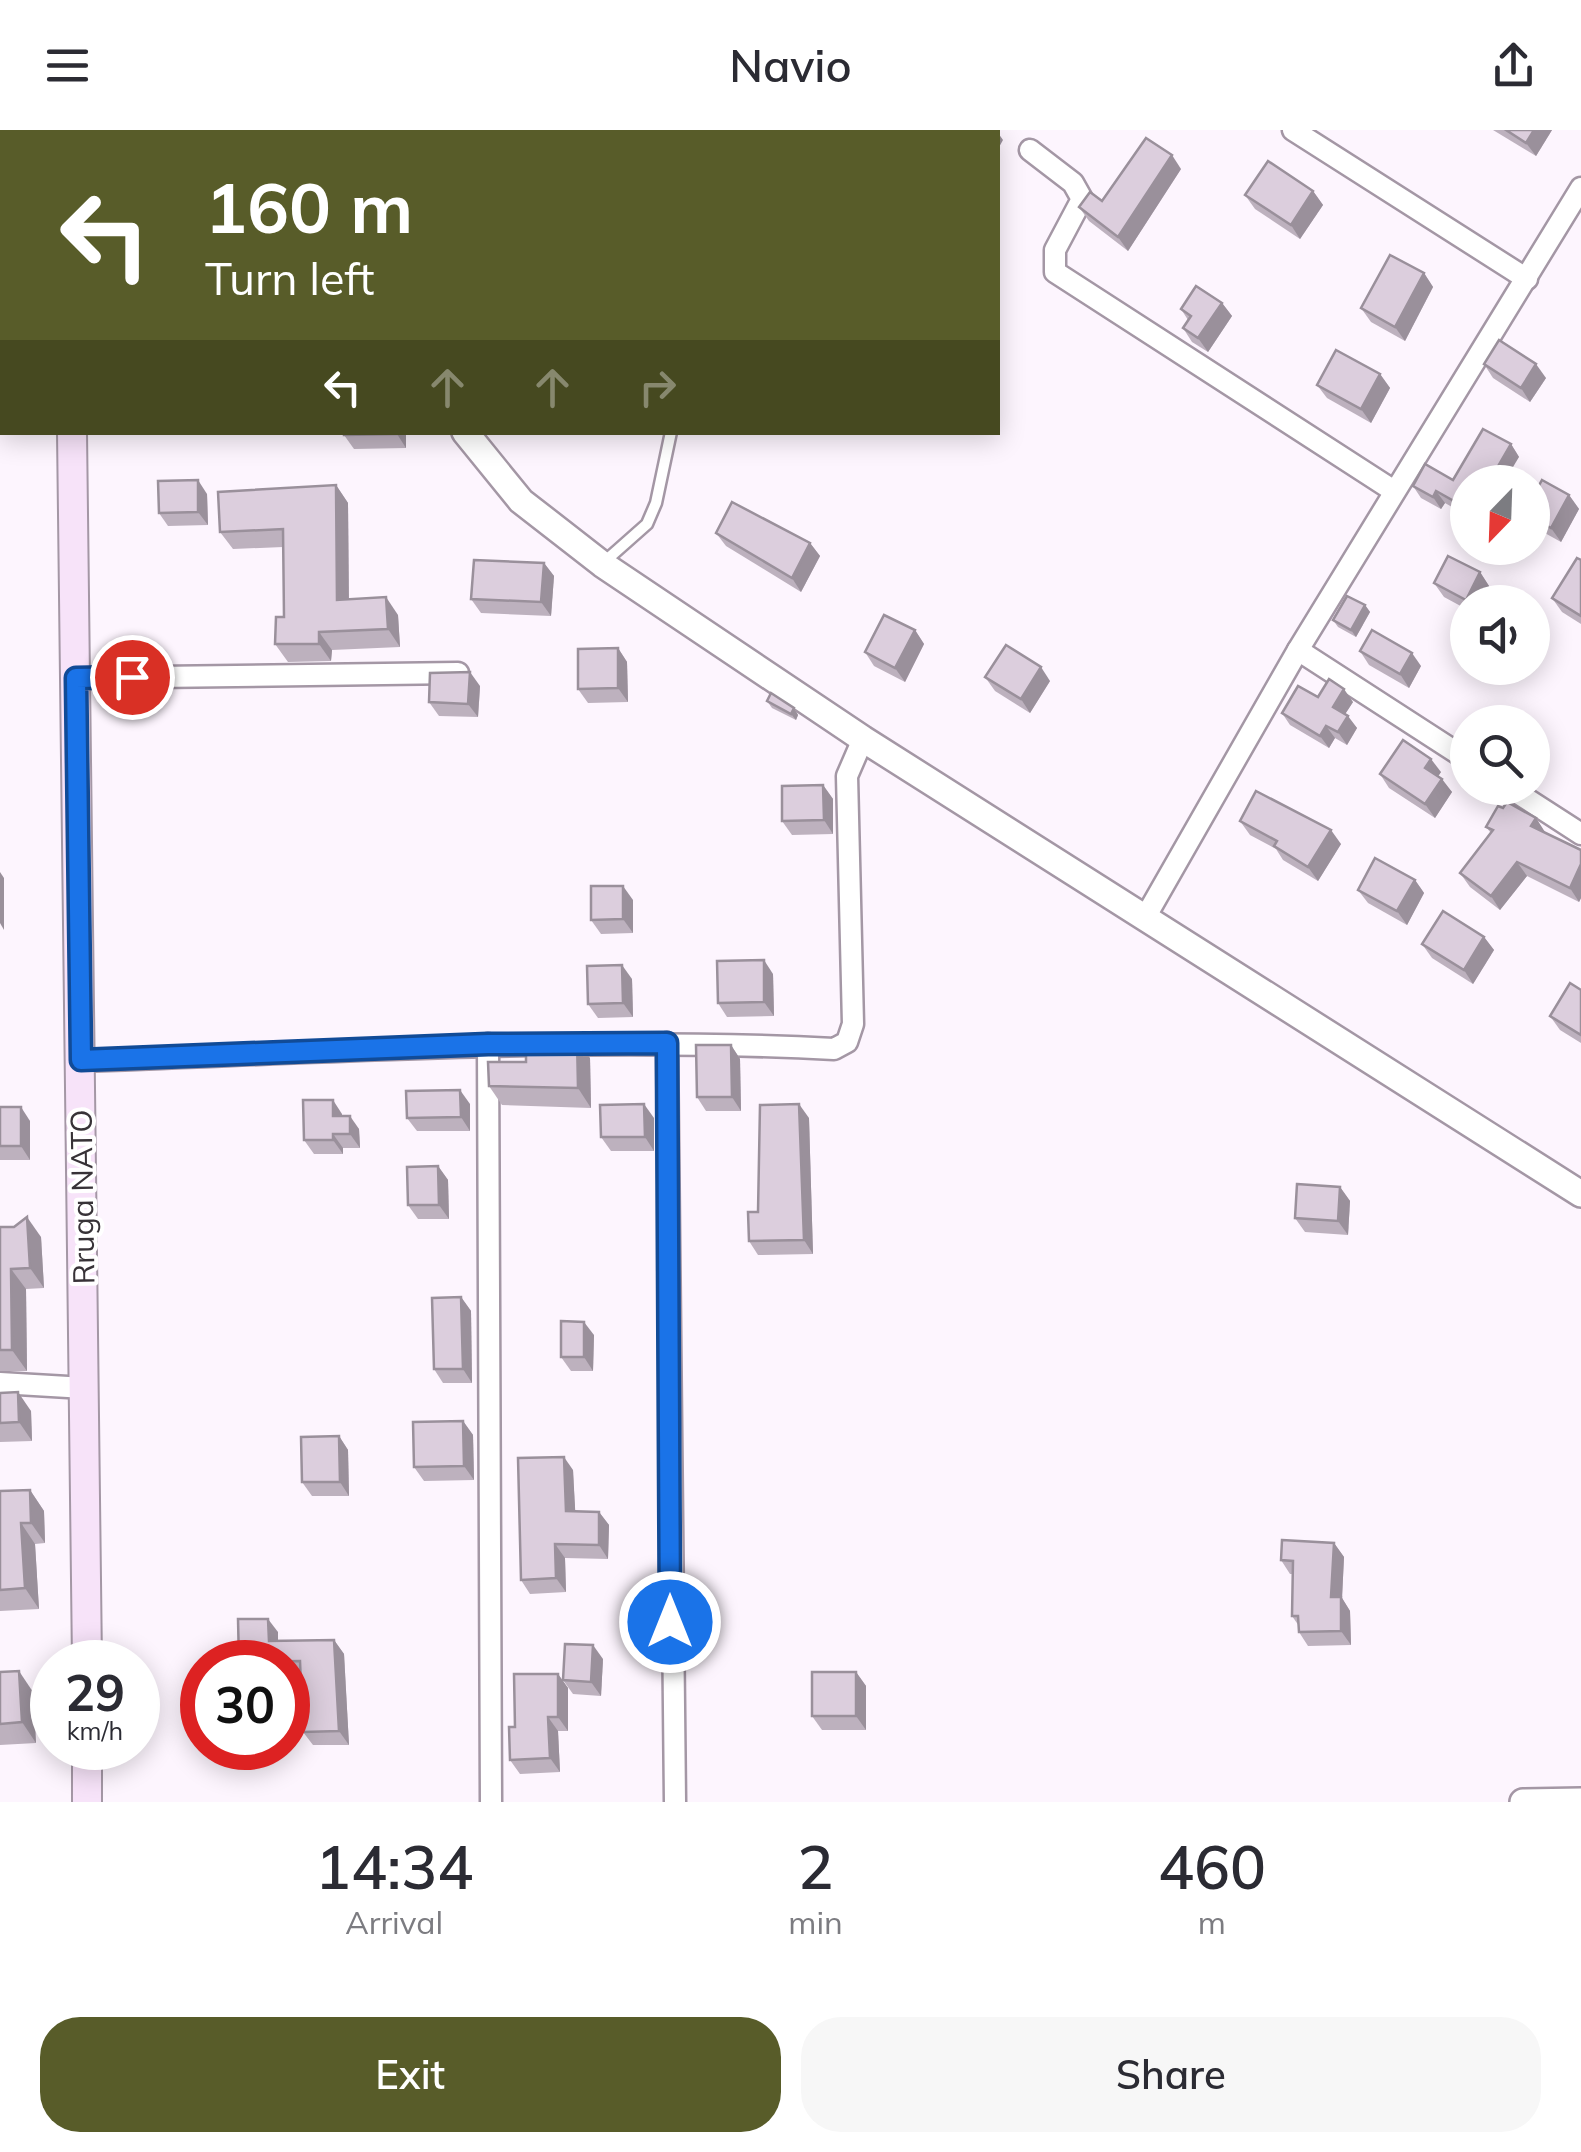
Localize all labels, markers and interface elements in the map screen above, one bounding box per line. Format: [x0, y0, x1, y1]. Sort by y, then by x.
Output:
text: Navio [729, 37, 852, 93]
icon: menu [40, 38, 95, 93]
icon: share [1486, 38, 1541, 93]
text: 160 m [205, 163, 413, 251]
icon: left [40, 170, 170, 300]
text: Turn left [205, 250, 374, 306]
icon: left [315, 360, 370, 415]
icon: ahead [420, 360, 475, 415]
icon: ahead [525, 360, 580, 415]
icon: right [630, 360, 685, 415]
north arrow [1450, 465, 1550, 565]
map controls [1450, 465, 1550, 805]
button: sound [1450, 585, 1550, 685]
pin [90, 635, 175, 720]
icon: arrive [105, 650, 160, 705]
button: search [1450, 705, 1550, 805]
street label: Rruga NATO [61, 1109, 103, 1285]
position arrow [618, 1570, 722, 1674]
speed limit sign: 30 [180, 1640, 310, 1770]
text: 29 [65, 1661, 125, 1724]
text: km/h [67, 1715, 123, 1746]
text: 14:34 [315, 1829, 473, 1904]
text: 2 [798, 1829, 834, 1904]
text: 460 [1158, 1829, 1266, 1904]
text: Arrival [345, 1902, 443, 1942]
text: min [788, 1902, 843, 1942]
text: m [1198, 1902, 1226, 1942]
button: Exit [40, 2017, 781, 2132]
button: Share [801, 2017, 1541, 2132]

